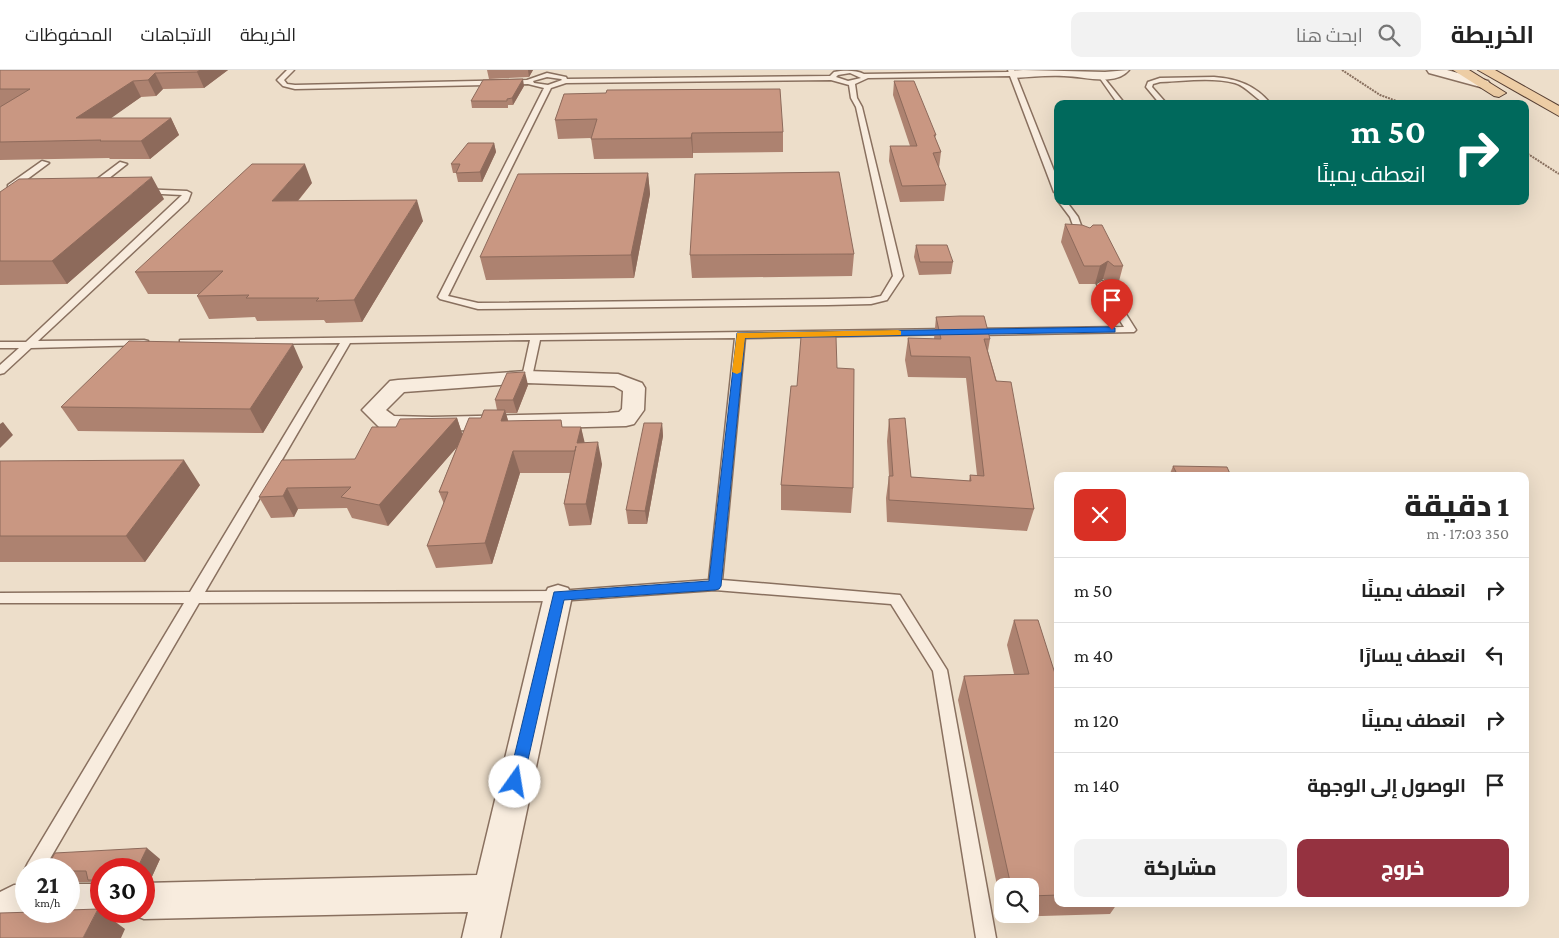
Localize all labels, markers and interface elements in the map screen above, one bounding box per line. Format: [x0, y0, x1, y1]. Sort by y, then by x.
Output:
search box [1071, 12, 1421, 57]
icon: search [1375, 21, 1403, 49]
text: الخريطة [1451, 21, 1534, 48]
text: المحفوظات [25, 25, 113, 45]
text: الاتجاهات [141, 25, 212, 45]
text: الخريطة [240, 25, 296, 45]
text: ابحث هنا [1296, 25, 1363, 46]
text: 50 m [1351, 112, 1426, 151]
icon: right [1444, 120, 1509, 185]
text: انعطف يمينًا [1316, 162, 1426, 187]
pin [1091, 279, 1133, 330]
icon: arrive [1098, 286, 1126, 314]
button: close [1074, 489, 1126, 541]
text: 1 دقيقة [1404, 489, 1509, 522]
text: 350 m · 17:03 [1427, 525, 1509, 542]
icon: right [1481, 576, 1509, 604]
text: 50 m [1074, 580, 1113, 601]
text: انعطف يمينًا [1361, 580, 1466, 601]
icon: left [1481, 641, 1509, 669]
text: 40 m [1074, 645, 1113, 666]
text: انعطف يسارًا [1359, 645, 1466, 666]
icon: right [1481, 706, 1509, 734]
text: 120 m [1074, 710, 1119, 731]
text: انعطف يمينًا [1361, 710, 1466, 731]
position arrow [488, 755, 540, 807]
icon: arrive [1481, 771, 1509, 799]
text: 140 m [1074, 775, 1120, 796]
text: الوصول إلى الوجهة [1307, 775, 1466, 796]
button: مشاركة [1074, 839, 1287, 897]
button: خروج [1297, 839, 1509, 897]
speed limit sign: 30 [90, 858, 155, 923]
text: 21 [36, 871, 59, 898]
map controls [994, 878, 1039, 923]
button: search [994, 878, 1039, 923]
text: km/h [35, 896, 60, 910]

